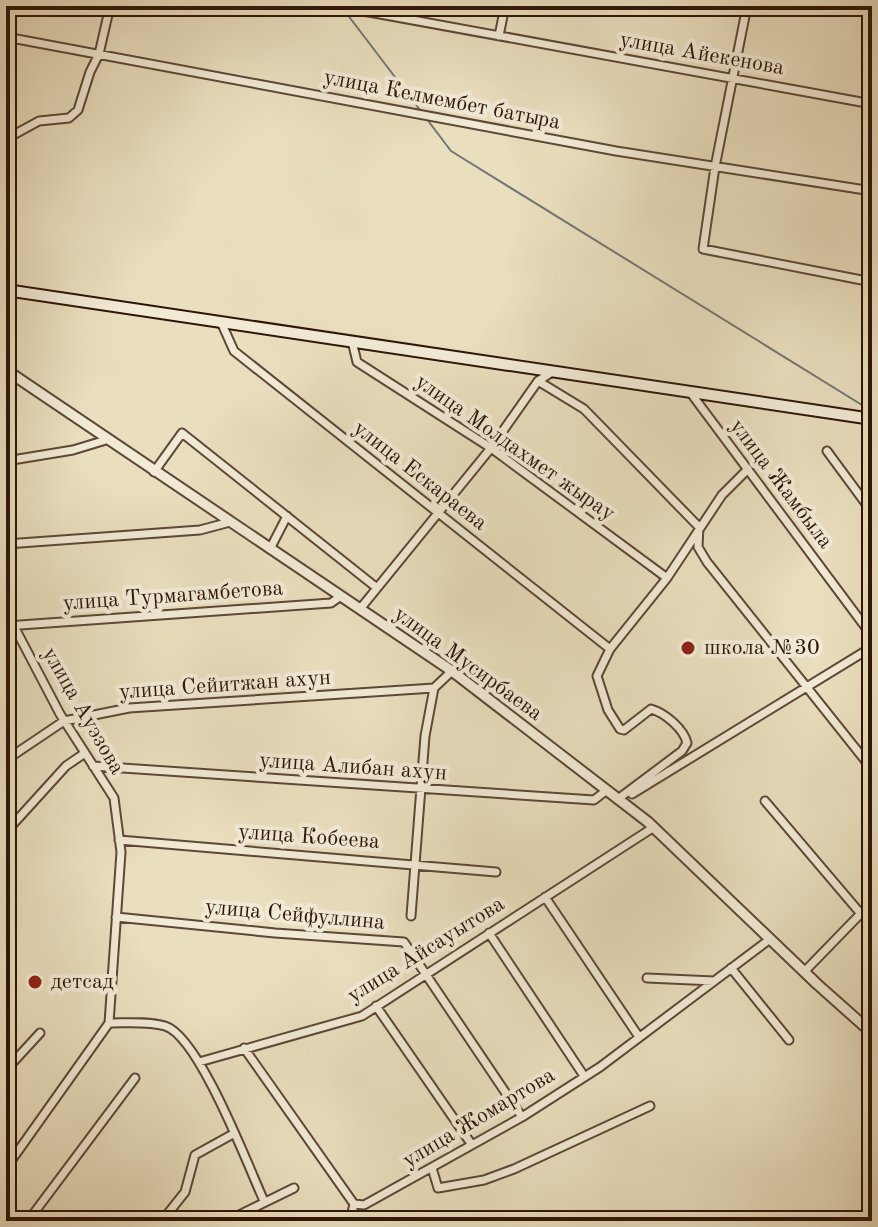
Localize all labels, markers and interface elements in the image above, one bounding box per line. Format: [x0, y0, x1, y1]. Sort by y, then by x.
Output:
street label: улица Айекенова [618, 29, 786, 79]
street label: улица Келмембет батыра [322, 66, 562, 134]
street label: улица Молдахмет жырау [411, 371, 619, 526]
street label: улица Жамбыла [725, 415, 837, 553]
street label: улица Ескараева [349, 417, 491, 535]
street label: улица Турмагамбетова [62, 577, 284, 615]
street label: улица Мусирбаева [390, 603, 546, 725]
place label: школа №30 [704, 637, 820, 659]
marker: школа №30 [679, 639, 697, 657]
street label: улица Ауэзова [38, 644, 128, 778]
street label: улица Сейитжан ахун [118, 667, 332, 703]
street label: улица Алибан ахун [258, 749, 448, 785]
street label: улица Кобеева [237, 821, 381, 853]
street label: улица Айсауытова [344, 893, 508, 1007]
street label: улица Сейфуллина [204, 896, 386, 934]
place label: детсад [51, 971, 114, 993]
marker: детсад [26, 973, 44, 991]
street label: улица Жомартова [399, 1064, 559, 1172]

